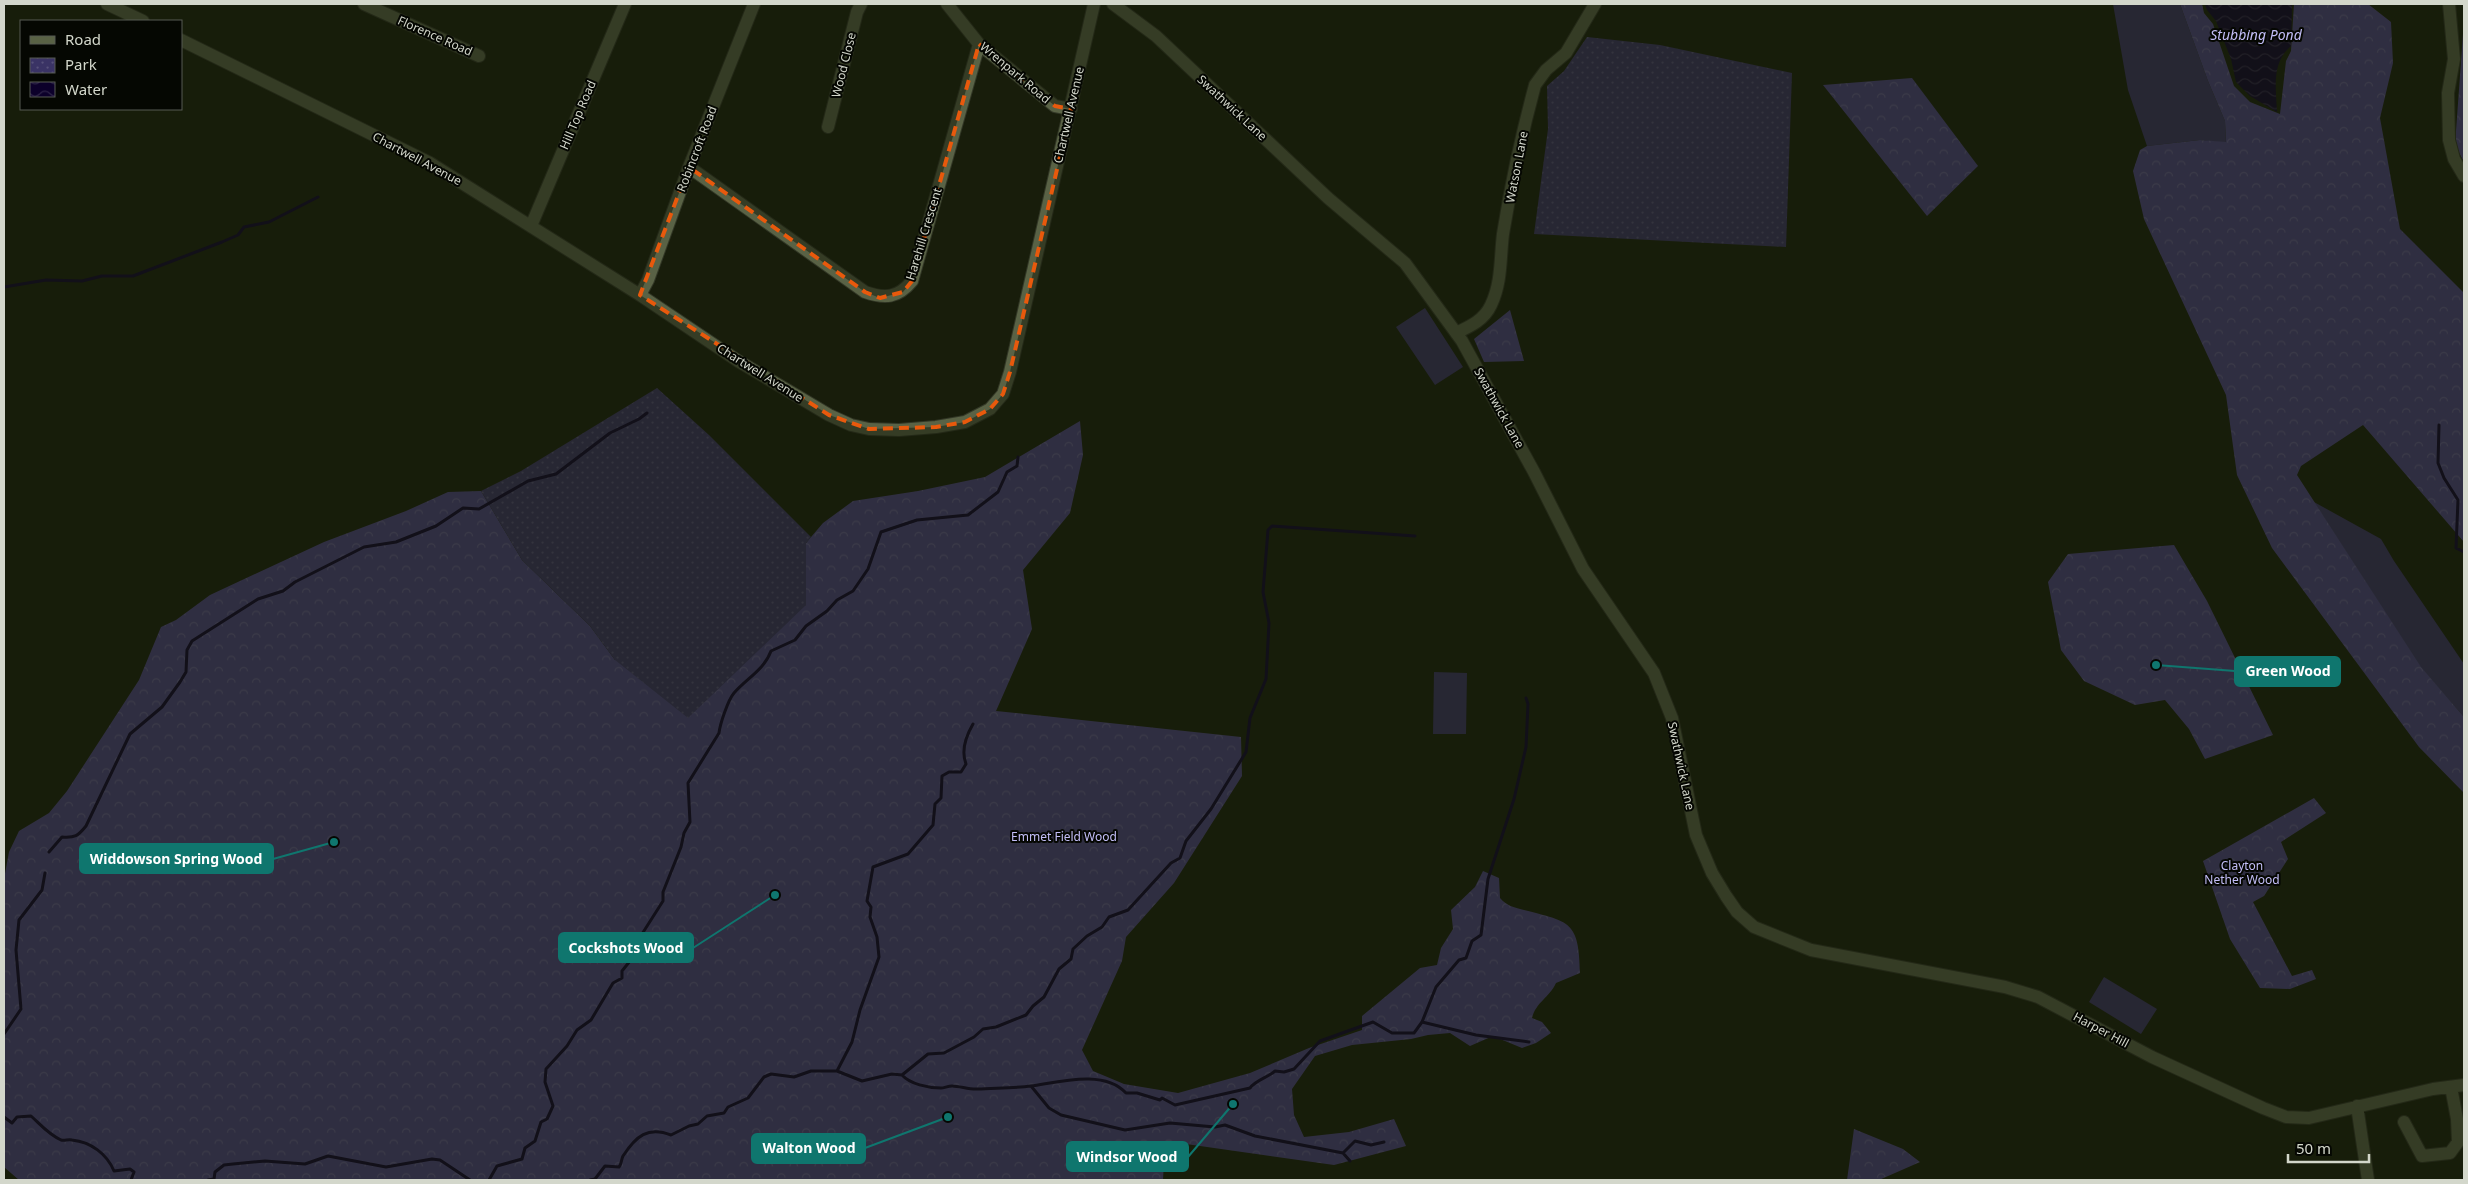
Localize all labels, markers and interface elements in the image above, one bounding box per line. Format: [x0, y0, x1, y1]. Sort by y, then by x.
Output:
street label: Florence Road [395, 12, 475, 60]
legend [20, 20, 182, 110]
water label: Stubbing Pond [2210, 25, 2303, 44]
text: Road [65, 29, 101, 49]
street label: Wood Close [827, 30, 860, 99]
street label: Wrenpark Road [976, 38, 1054, 107]
text: Park [65, 54, 97, 74]
street label: Chartwell Avenue [1049, 65, 1088, 165]
street label: Swathwick Lane [1194, 71, 1271, 145]
street label: Hill Top Road [555, 78, 600, 152]
text: Water [65, 79, 107, 99]
street label: Robincroft Road [672, 103, 721, 194]
street label: Chartwell Avenue [370, 128, 465, 189]
street label: Watson Lane [1501, 129, 1532, 204]
street label: Harehill Crescent [901, 185, 946, 282]
street label: Chartwell Avenue [714, 339, 807, 406]
street label: Swathwick Lane [1470, 364, 1529, 451]
callout: Green Wood [2235, 657, 2340, 686]
text: Green Wood [2245, 661, 2331, 680]
street label: Swathwick Lane [1664, 720, 1699, 812]
park label: Emmet Field Wood [1011, 828, 1117, 845]
callout: Widdowson Spring Wood [80, 844, 273, 873]
text: Widdowson Spring Wood [90, 849, 262, 868]
park label: Clayton Nether Wood [2204, 857, 2280, 888]
callout: Cockshots Wood [559, 933, 693, 962]
text: Cockshots Wood [569, 938, 683, 957]
street label: Harper Hill [2070, 1008, 2132, 1051]
scale bar [2288, 1132, 2369, 1164]
callout: Walton Wood [752, 1134, 865, 1163]
text: Walton Wood [763, 1138, 856, 1157]
text: 50 m [2296, 1138, 2331, 1158]
callout: Windsor Wood [1067, 1142, 1188, 1171]
text: Windsor Wood [1077, 1147, 1177, 1166]

